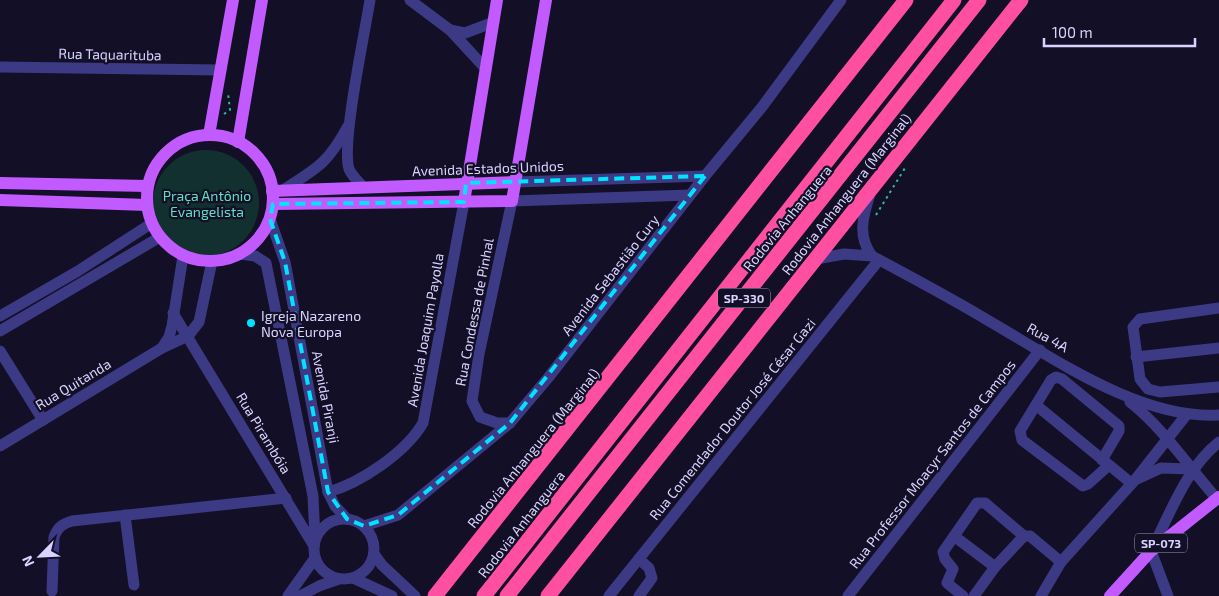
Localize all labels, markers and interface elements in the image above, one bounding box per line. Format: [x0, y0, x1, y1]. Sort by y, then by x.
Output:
scale bar [1044, 15, 1195, 47]
text: 100 m [1052, 23, 1093, 41]
street label: Rua Taquarituba [58, 45, 162, 63]
street label: Rodovia Anhanguera (Marginal) [778, 110, 914, 278]
street label: Avenida Estados Unidos [412, 157, 564, 179]
street label: Rodovia Anhanguera [739, 162, 835, 274]
park label: Praça Antônio Evangelista [163, 187, 251, 220]
street label: Avenida Sebastião Cury [558, 211, 663, 339]
street label: Rua Condessa de Pinhal [451, 236, 497, 388]
street label: Avenida Joaquim Payolla [403, 252, 447, 408]
road number: SP-330 [718, 288, 770, 308]
place label: Igreja Nazareno Nova Europa [261, 307, 361, 340]
street label: Rua Comendador Doutor José César Gazi [645, 315, 819, 523]
marker: Igreja Nazareno Nova Europa [245, 317, 257, 329]
street label: Rua 4A [1024, 319, 1072, 355]
street label: Avenida Piranji [309, 349, 343, 445]
street label: Rua Quitanda [32, 355, 114, 413]
street label: Rua Professor Moacyr Santos de Campos [845, 356, 1019, 572]
street label: Rodovia Anhanguera (Marginal) [463, 365, 603, 531]
street label: Rua Pirambóia [233, 389, 295, 477]
street label: Rodovia Anhanguera [474, 467, 568, 581]
north arrow [15, 531, 65, 581]
road number: SP-073 [1135, 534, 1187, 552]
text: N [18, 553, 37, 570]

